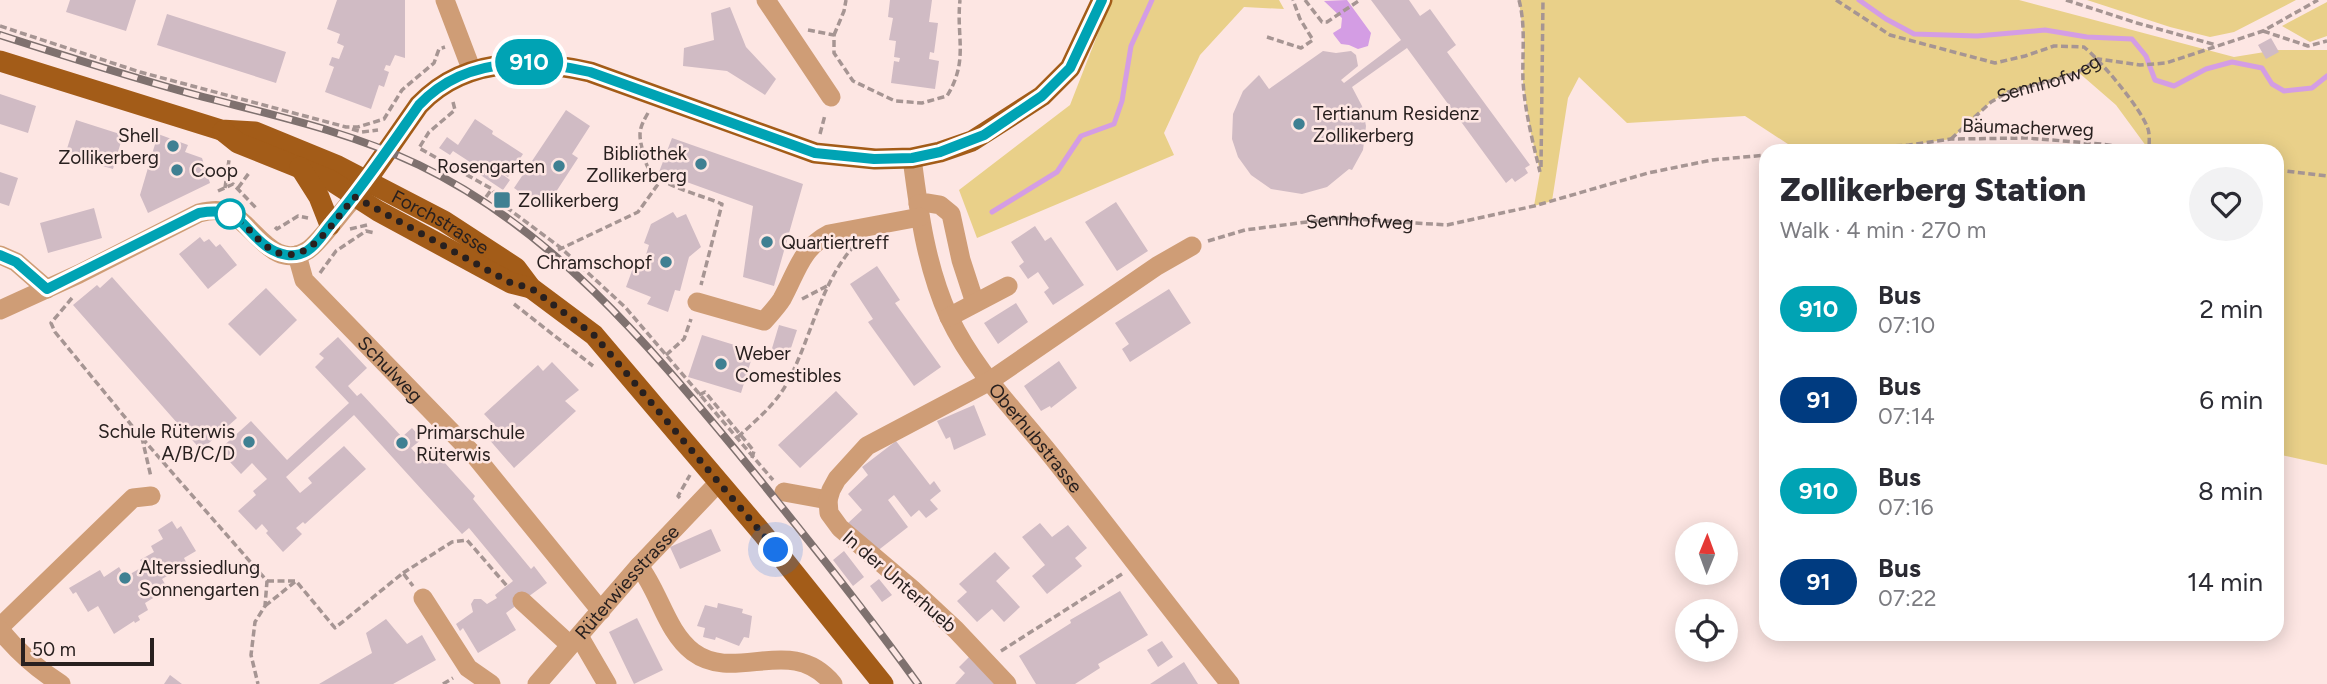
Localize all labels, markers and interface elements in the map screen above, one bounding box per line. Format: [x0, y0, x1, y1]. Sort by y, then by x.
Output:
line badge: 910 [489, 39, 569, 85]
text: 910 [509, 47, 549, 76]
street label: Sennhofweg [1993, 50, 2105, 108]
place label: Tertianum Residenz Zollikerberg [1313, 102, 1479, 147]
street label: Bäumacherweg [1962, 114, 2094, 141]
marker: Tertianum Residenz Zollikerberg [1291, 116, 1307, 132]
place label: Shell Zollikerberg [58, 124, 159, 169]
marker: Shell Zollikerberg [165, 138, 181, 154]
place label: Bibliothek Zollikerberg [586, 142, 688, 187]
place label: Rosengarten [437, 155, 545, 178]
marker: Bibliothek Zollikerberg [693, 156, 709, 172]
marker: Rosengarten [551, 158, 567, 174]
place label: Coop [191, 159, 238, 182]
marker: Coop [169, 162, 185, 178]
button: heart [2189, 167, 2263, 241]
text: Zollikerberg Station [1780, 170, 2086, 209]
street label: Forchstrasse [388, 185, 493, 259]
place label: Zollikerberg [518, 189, 619, 212]
marker: Zollikerberg [492, 190, 512, 210]
unlabelled marker [215, 199, 245, 229]
street label: Sennhofweg [1304, 207, 1414, 235]
text: Walk · 4 min · 270 m [1780, 216, 1986, 244]
place label: Quartiertreff [781, 231, 889, 254]
marker: Quartiertreff [759, 234, 775, 250]
place label: Chramschopf [536, 251, 652, 274]
marker: Chramschopf [658, 254, 674, 270]
text: Bus [1878, 279, 1921, 311]
text: 2 min [2199, 293, 2263, 325]
text: 910 [1799, 294, 1838, 323]
text: 07:10 [1878, 311, 1935, 339]
street label: Schulweg [353, 331, 427, 407]
place label: Weber Comestibles [735, 342, 841, 387]
marker: Weber Comestibles [713, 356, 729, 372]
text: Bus [1878, 370, 1921, 402]
street label: Oberhubstrasse [984, 378, 1087, 498]
text: 6 min [2199, 384, 2263, 416]
text: 91 [1806, 385, 1831, 414]
text: 07:14 [1878, 402, 1935, 430]
place label: Schule Rüterwis A/B/C/D [98, 420, 235, 465]
place label: Primarschule Rüterwis [416, 421, 525, 466]
marker: Schule Rüterwis A/B/C/D [241, 434, 257, 450]
marker: Primarschule Rüterwis [394, 435, 410, 451]
text: Bus [1878, 461, 1921, 493]
text: 8 min [2198, 475, 2263, 507]
text: 910 [1799, 476, 1838, 505]
text: 07:16 [1878, 493, 1933, 521]
street label: Rüterwiesstrasse [570, 520, 684, 644]
north arrow [1675, 522, 1738, 584]
map controls [1675, 522, 1738, 662]
street label: In der Unterhueb [838, 526, 961, 637]
your location [758, 532, 793, 567]
text: Bus [1878, 552, 1921, 584]
place label: Alterssiedlung Sonnengarten [139, 556, 260, 601]
text: 14 min [2187, 566, 2263, 598]
text: 91 [1806, 567, 1831, 596]
marker: Alterssiedlung Sonnengarten [117, 570, 133, 586]
text: 07:22 [1878, 584, 1937, 612]
button: locate [1675, 599, 1738, 662]
scale bar [21, 635, 154, 667]
text: 50 m [32, 638, 76, 661]

